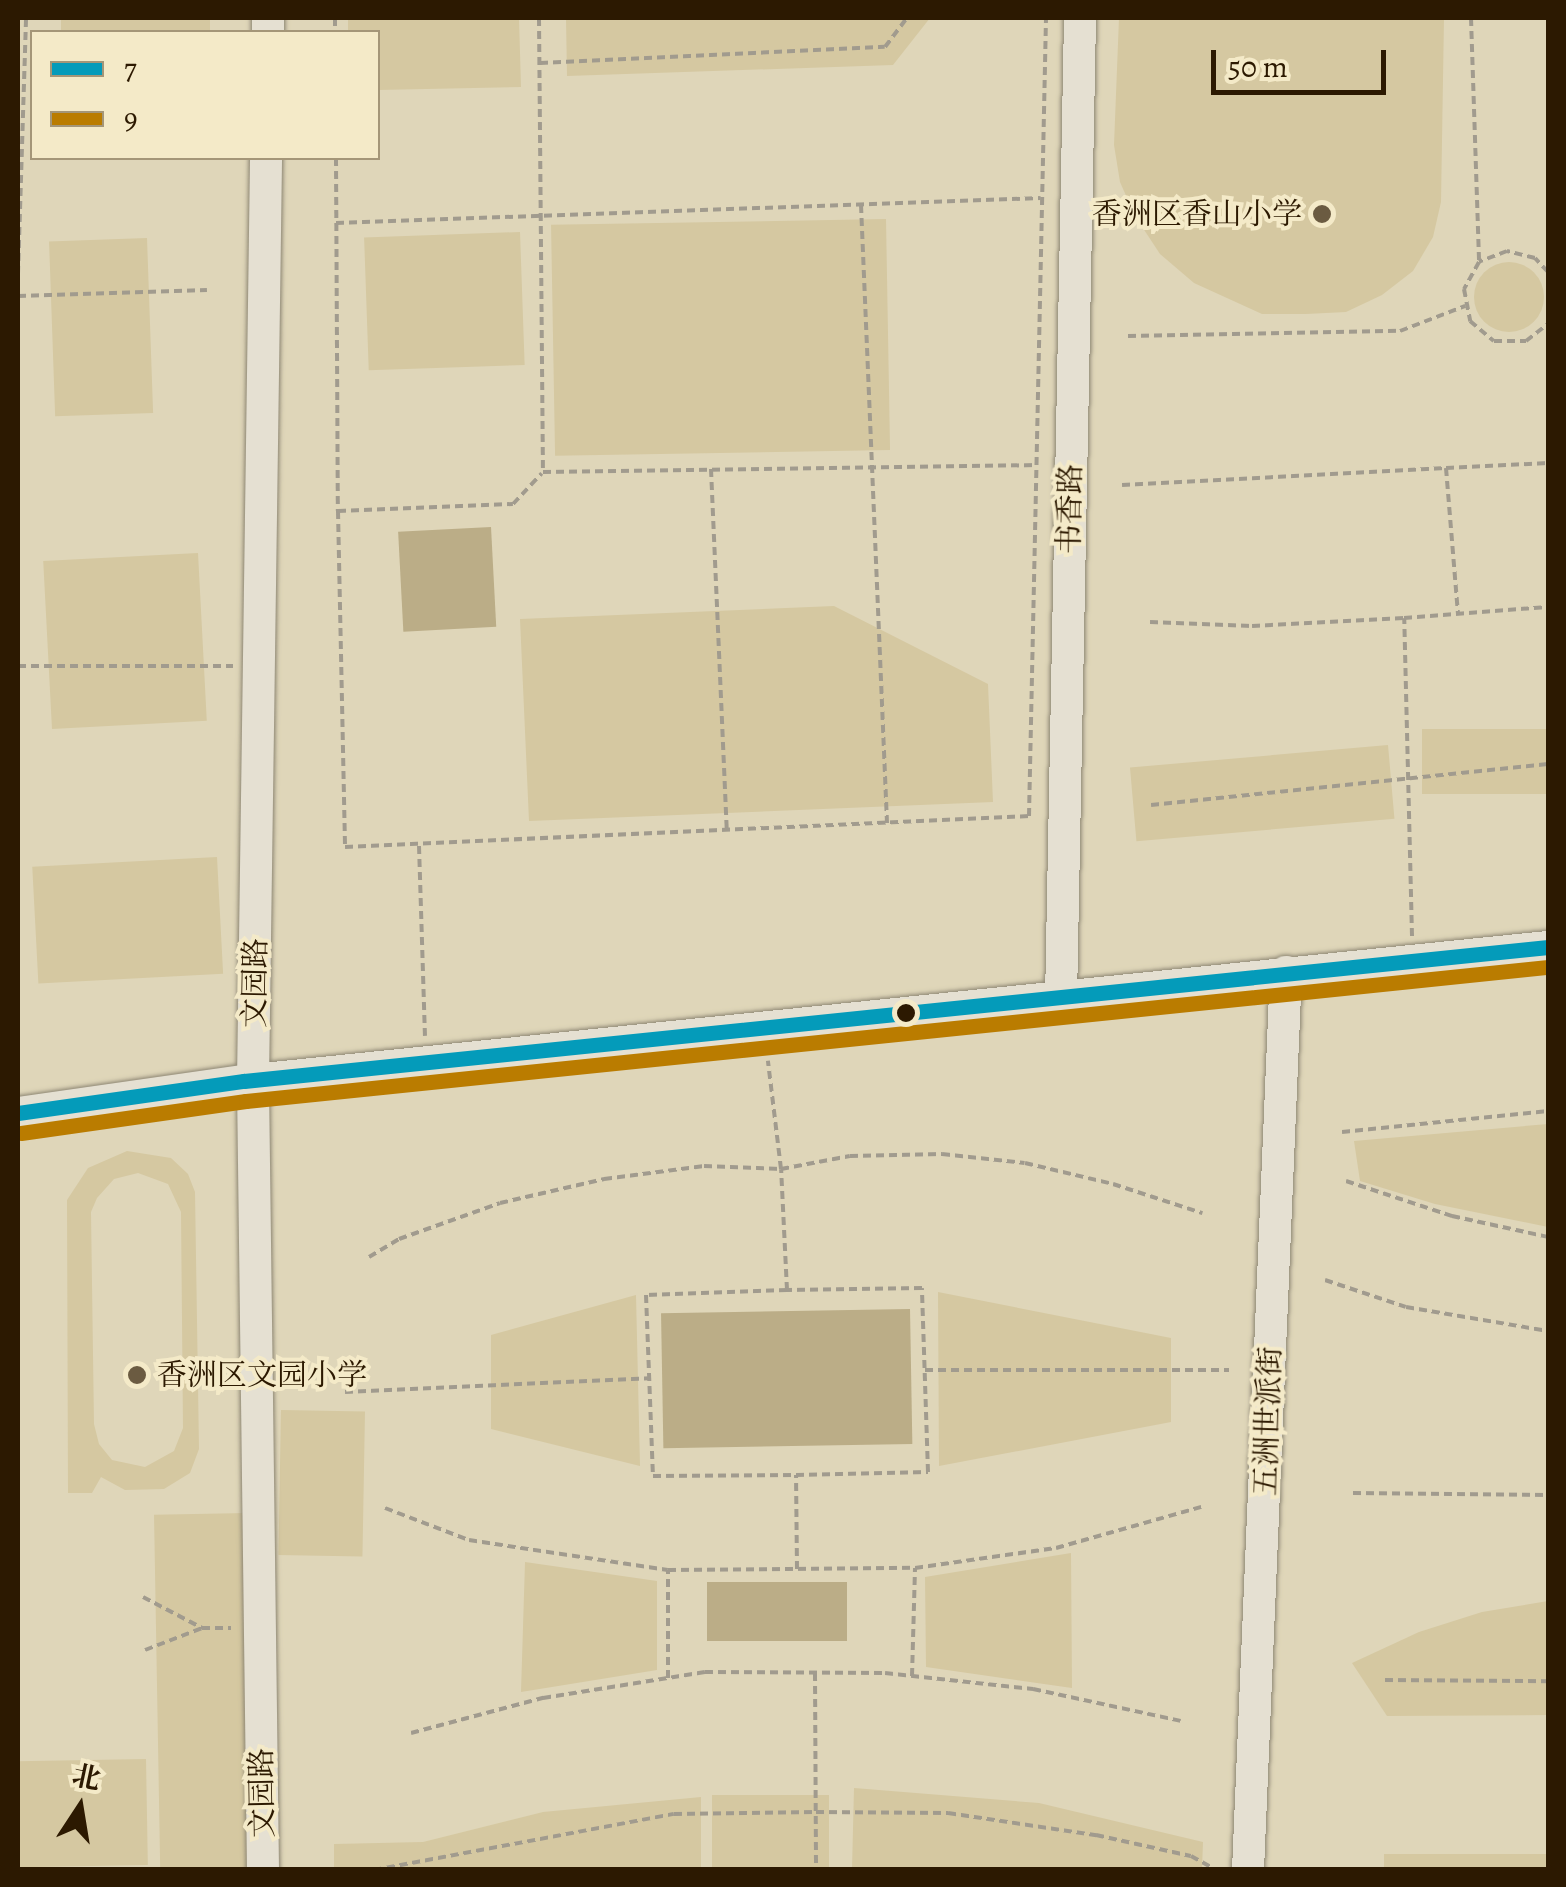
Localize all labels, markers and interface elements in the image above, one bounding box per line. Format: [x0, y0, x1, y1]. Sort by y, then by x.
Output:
legend [30, 30, 380, 160]
scale bar [1216, 30, 1391, 92]
text: 50 m [1228, 47, 1288, 87]
text: 7 [124, 49, 137, 89]
text: 9 [124, 99, 138, 139]
place label: 香洲区香山小学 [1092, 196, 1302, 232]
marker: 香洲区香山小学 [1311, 203, 1333, 225]
street label: 书香路 [1051, 464, 1089, 554]
street label: 文园路 [236, 938, 274, 1028]
unlabelled marker [896, 1003, 916, 1023]
street label: 五洲世派街 [1247, 1345, 1289, 1497]
place label: 香洲区文园小学 [157, 1357, 367, 1393]
marker: 香洲区文园小学 [126, 1364, 148, 1386]
street label: 文园路 [243, 1748, 281, 1838]
text: 北 [69, 1756, 104, 1799]
north arrow [30, 1757, 130, 1857]

